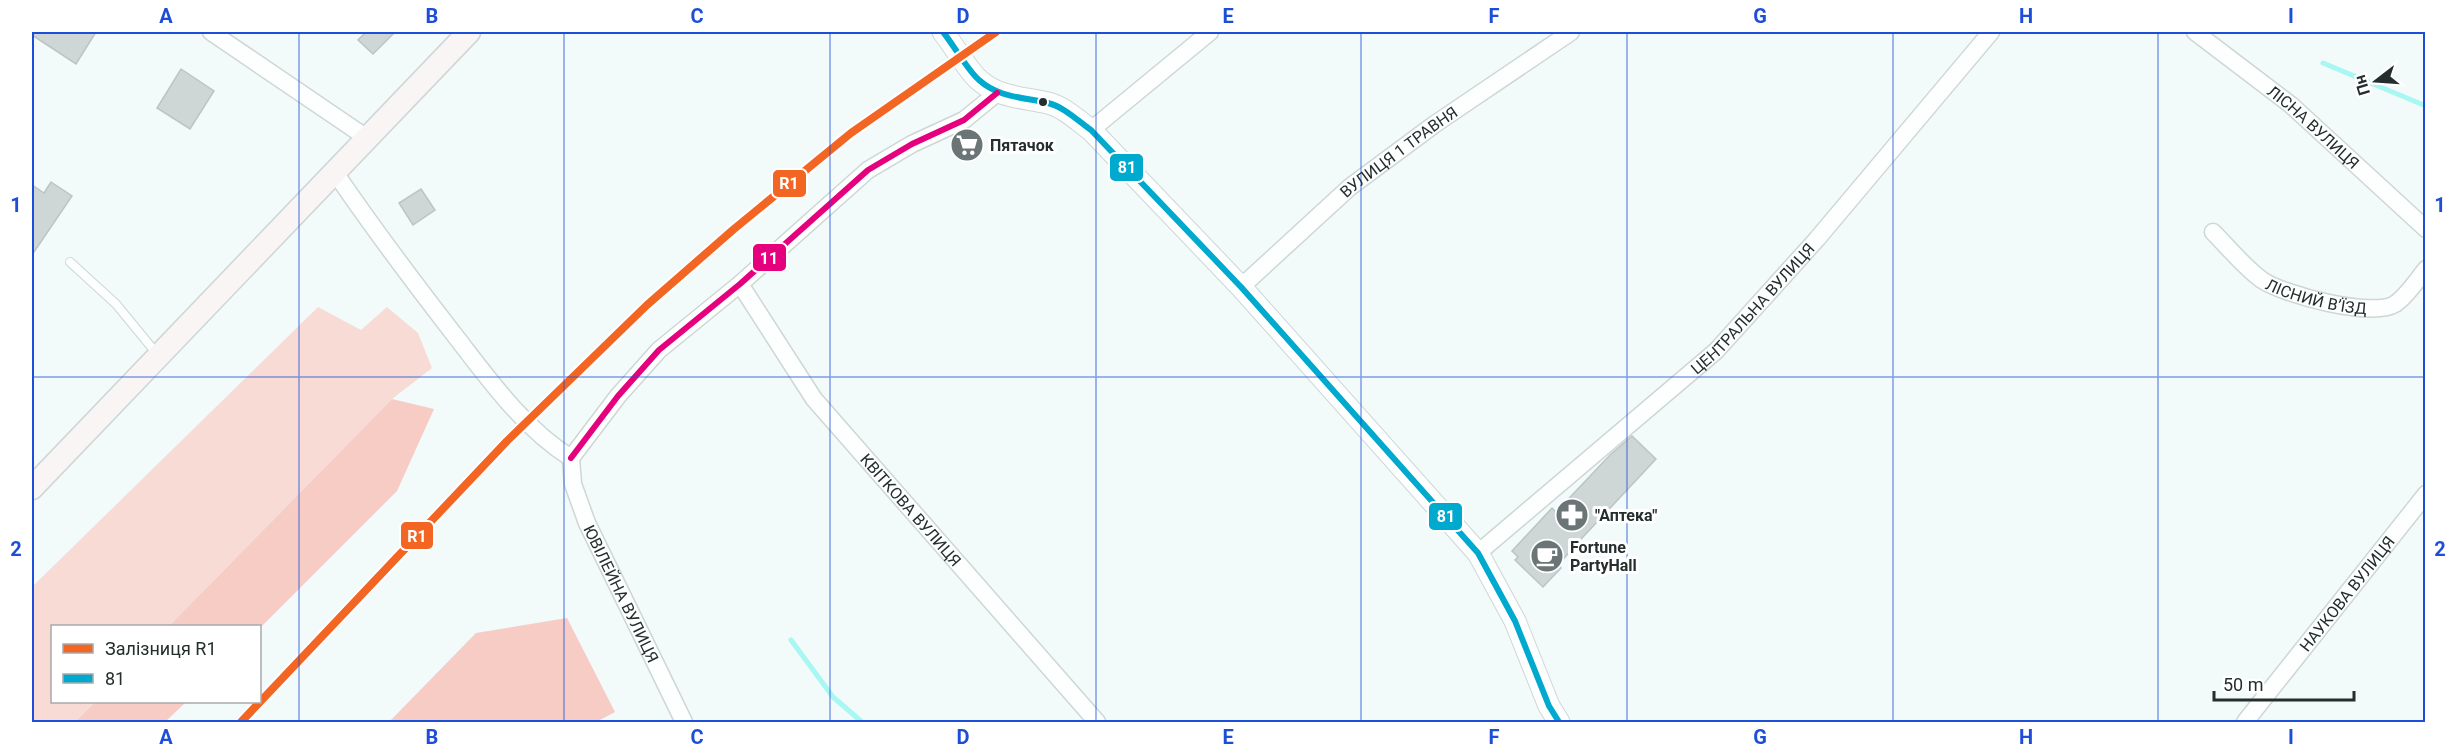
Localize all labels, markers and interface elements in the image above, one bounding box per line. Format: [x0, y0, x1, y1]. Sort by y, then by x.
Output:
text: A [159, 4, 173, 28]
text: B [426, 4, 438, 28]
text: C [690, 4, 704, 28]
text: D [957, 4, 970, 28]
text: E [1222, 4, 1234, 28]
text: F [1489, 4, 1500, 28]
text: G [1753, 4, 1767, 28]
text: H [2019, 4, 2033, 28]
text: I [2288, 4, 2294, 28]
north arrow [2346, 51, 2406, 111]
text: Пн [2350, 73, 2374, 98]
street label: ЛІСНА ВУЛИЦЯ [2264, 82, 2363, 173]
unlabelled marker [1037, 96, 1049, 108]
street label: ВУЛИЦЯ 1 ТРАВНЯ [1336, 103, 1461, 202]
supermarket icon: Пятачок [949, 127, 985, 163]
place label: Пятачок [990, 136, 1055, 155]
line badge: 81 [1109, 153, 1144, 182]
text: 81 [1118, 158, 1136, 177]
line badge: R1 [772, 169, 807, 198]
text: R1 [779, 174, 799, 193]
text: 1 [10, 193, 22, 217]
text: 1 [2434, 193, 2446, 217]
street label: ЦЕНТРАЛЬНА ВУЛИЦЯ [1687, 239, 1819, 378]
line badge: 11 [752, 243, 787, 272]
text: 11 [760, 249, 778, 268]
street label: ЛІСНИЙ В’ЇЗД [2263, 275, 2367, 318]
street label: КВІТКОВА ВУЛИЦЯ [856, 450, 965, 570]
pharmacy icon: "Аптека" [1554, 497, 1590, 533]
line badge: 81 [1428, 502, 1463, 531]
place label: "Аптека" [1595, 506, 1657, 525]
text: 81 [1437, 507, 1455, 526]
line badge: R1 [400, 521, 434, 550]
street label: ЮВІЛЕЙНА ВУЛИЦЯ [579, 522, 663, 666]
text: R1 [407, 527, 427, 546]
street label: НАУКОВА ВУЛИЦЯ [2296, 532, 2399, 655]
text: 2 [10, 537, 22, 561]
text: 2 [2434, 537, 2446, 561]
cafe icon: Fortune PartyHall [1529, 538, 1565, 574]
place label: Fortune PartyHall [1570, 538, 1637, 575]
legend [51, 625, 261, 703]
text: Залізниця R1 [105, 638, 217, 659]
scale bar [2214, 664, 2354, 702]
text: 81 [105, 668, 125, 689]
text: 50 m [2223, 674, 2263, 695]
text: A [159, 725, 173, 749]
text: B [426, 725, 438, 749]
text: C [690, 725, 704, 749]
text: D [957, 725, 970, 749]
text: E [1222, 725, 1234, 749]
text: F [1489, 725, 1500, 749]
text: G [1753, 725, 1767, 749]
text: H [2019, 725, 2033, 749]
text: I [2288, 725, 2294, 749]

